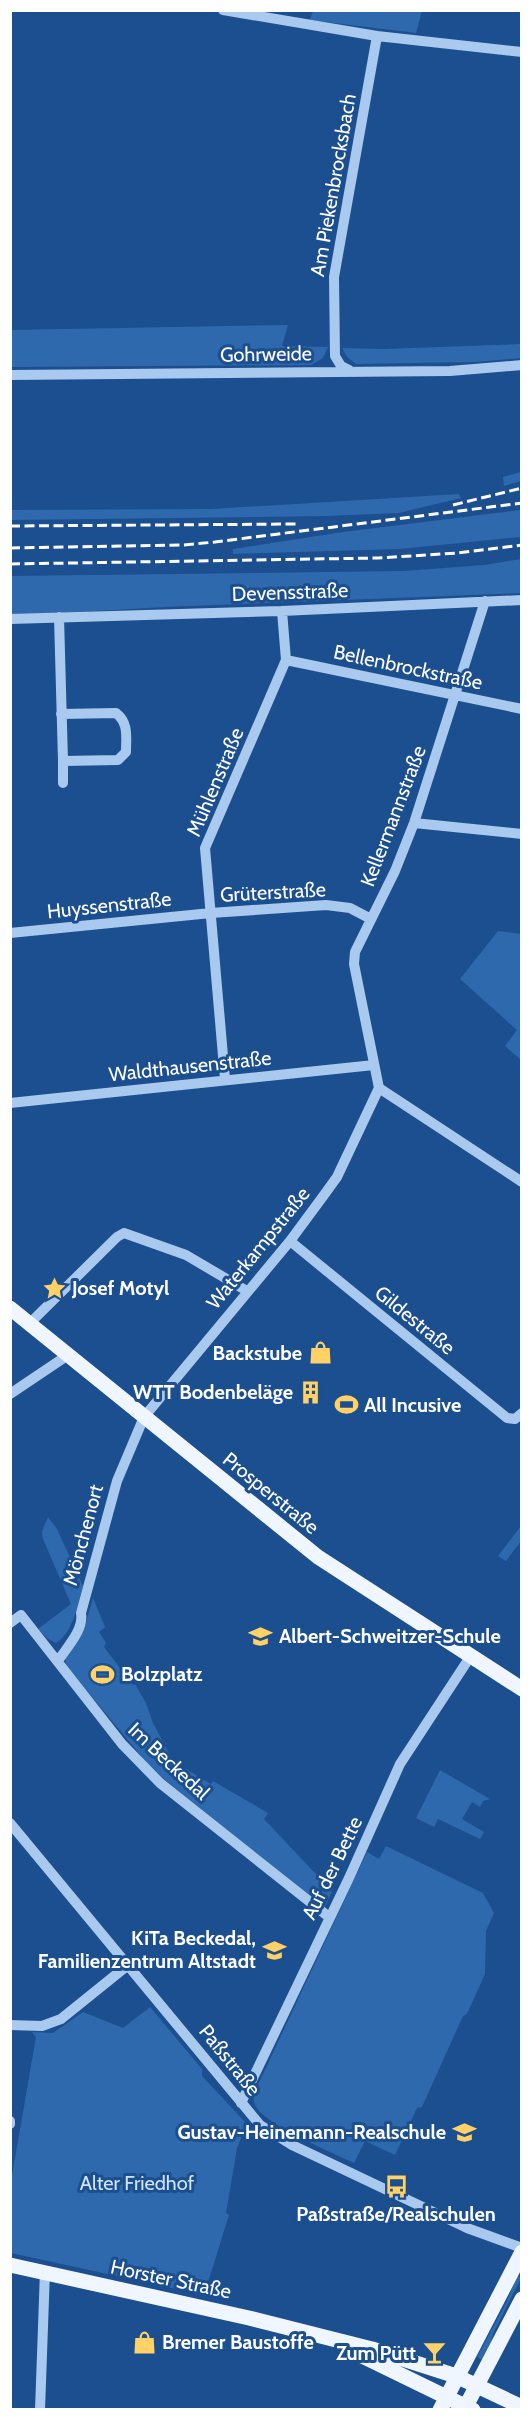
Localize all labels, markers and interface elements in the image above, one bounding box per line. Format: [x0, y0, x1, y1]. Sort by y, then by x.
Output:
street label: Am Piekenbrocksbach [305, 92, 361, 278]
street label: Gohrweide [220, 341, 312, 367]
street label: Devensstraße [231, 578, 349, 606]
street label: Bellenbrockstraße [331, 639, 485, 695]
street label: Mühlenstraße [181, 724, 249, 840]
street label: Kellermannstraße [355, 742, 431, 890]
street label: Grüterstraße [220, 877, 326, 907]
street label: Huyssenstraße [46, 887, 172, 923]
street label: Waldthausenstraße [108, 1046, 272, 1086]
street label: Waterkampstraße [201, 1182, 315, 1314]
place icon: Josef Motyl [41, 1275, 67, 1301]
place label: Josef Motyl [71, 1276, 169, 1300]
street label: Gildestraße [370, 1280, 460, 1360]
shop icon: Backstube [307, 1340, 333, 1366]
place label: Backstube [213, 1341, 302, 1365]
building icon: WTT Bodenbeläge [298, 1379, 324, 1405]
place label: WTT Bodenbeläge [133, 1380, 293, 1404]
sports icon: All Incusive [333, 1392, 359, 1418]
place label: All Incusive [364, 1393, 461, 1417]
street label: Prosperstraße [218, 1447, 324, 1539]
street label: Mönchenort [58, 1482, 108, 1588]
school or university icon: Albert-Schweitzer-Schule [248, 1623, 274, 1649]
place label: Albert-Schweitzer-Schule [279, 1624, 501, 1648]
sports icon: Bolzplatz [90, 1661, 116, 1687]
place label: Bolzplatz [121, 1662, 203, 1686]
street label: Im Beckedal [123, 1717, 215, 1805]
street label: Auf der Bette [297, 1813, 367, 1923]
place label: KiTa Beckedal, Familienzentrum Altstadt [38, 1926, 256, 1973]
school or university icon: KiTa Beckedal, Familienzentrum Altstadt [261, 1937, 287, 1963]
street label: Paßstraße [194, 2020, 266, 2100]
school or university icon: Gustav-Heinemann-Realschule [451, 2119, 477, 2145]
place label: Gustav-Heinemann-Realschule [177, 2120, 446, 2144]
park label: Alter Friedhof [80, 2171, 195, 2195]
bus stop icon: Paßstraße/Realschulen [383, 2173, 409, 2199]
place label: Paßstraße/Realschulen [296, 2202, 496, 2226]
street label: Horster Straße [108, 2255, 234, 2303]
shop icon: Bremer Baustoffe [131, 2329, 157, 2355]
place label: Bremer Baustoffe [162, 2330, 314, 2354]
bar icon: Zum Pütt [421, 2340, 447, 2366]
place label: Zum Pütt [336, 2341, 416, 2365]

